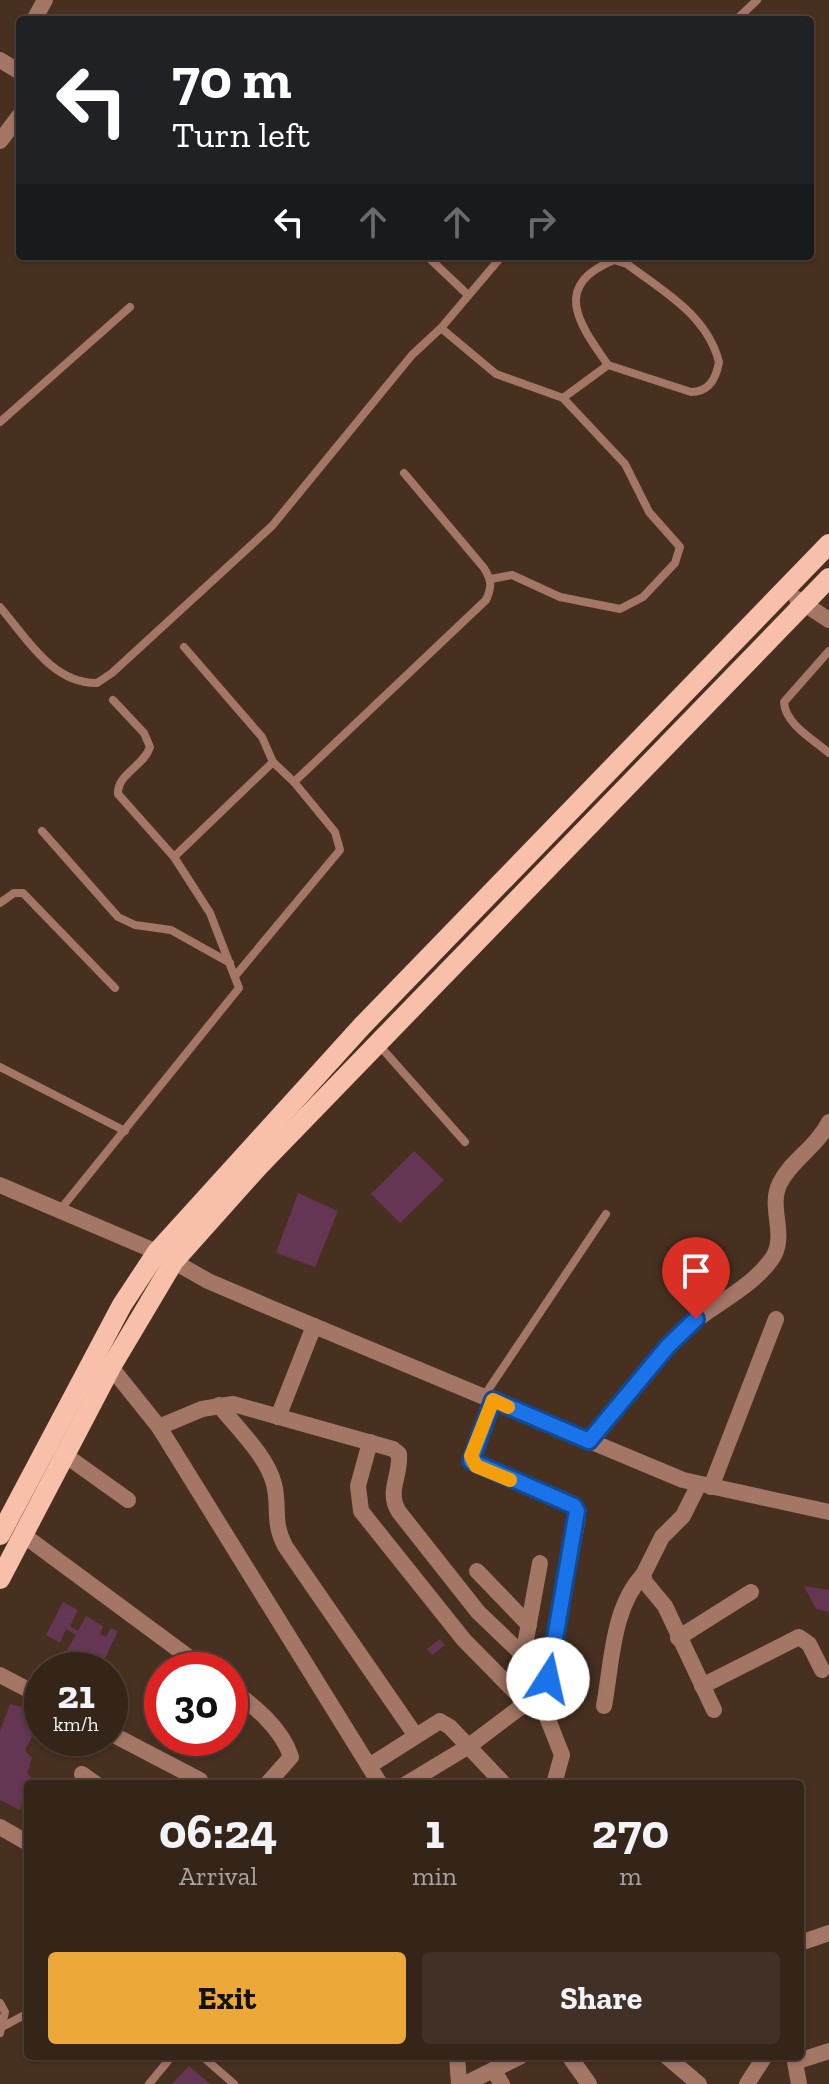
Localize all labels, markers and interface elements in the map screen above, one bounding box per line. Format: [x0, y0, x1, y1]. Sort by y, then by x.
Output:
text: 70 m [172, 45, 292, 112]
icon: left [40, 48, 144, 152]
text: Turn left [172, 113, 310, 156]
icon: left [267, 200, 311, 244]
icon: ahead [351, 200, 395, 244]
icon: ahead [435, 200, 479, 244]
icon: right [519, 200, 563, 244]
pin [662, 1237, 730, 1319]
icon: arrive [674, 1249, 718, 1293]
position arrow [506, 1637, 590, 1721]
speed limit sign: 30 [144, 1652, 248, 1756]
text: 21 [57, 1670, 95, 1718]
text: km/h [53, 1712, 99, 1736]
text: 06:24 [159, 1803, 277, 1860]
text: 1 [425, 1803, 444, 1860]
text: 270 [592, 1803, 669, 1860]
text: Arrival [179, 1860, 257, 1892]
text: min [412, 1860, 457, 1892]
text: m [619, 1860, 642, 1892]
button: Exit [48, 1952, 406, 2044]
button: Share [422, 1952, 780, 2044]

